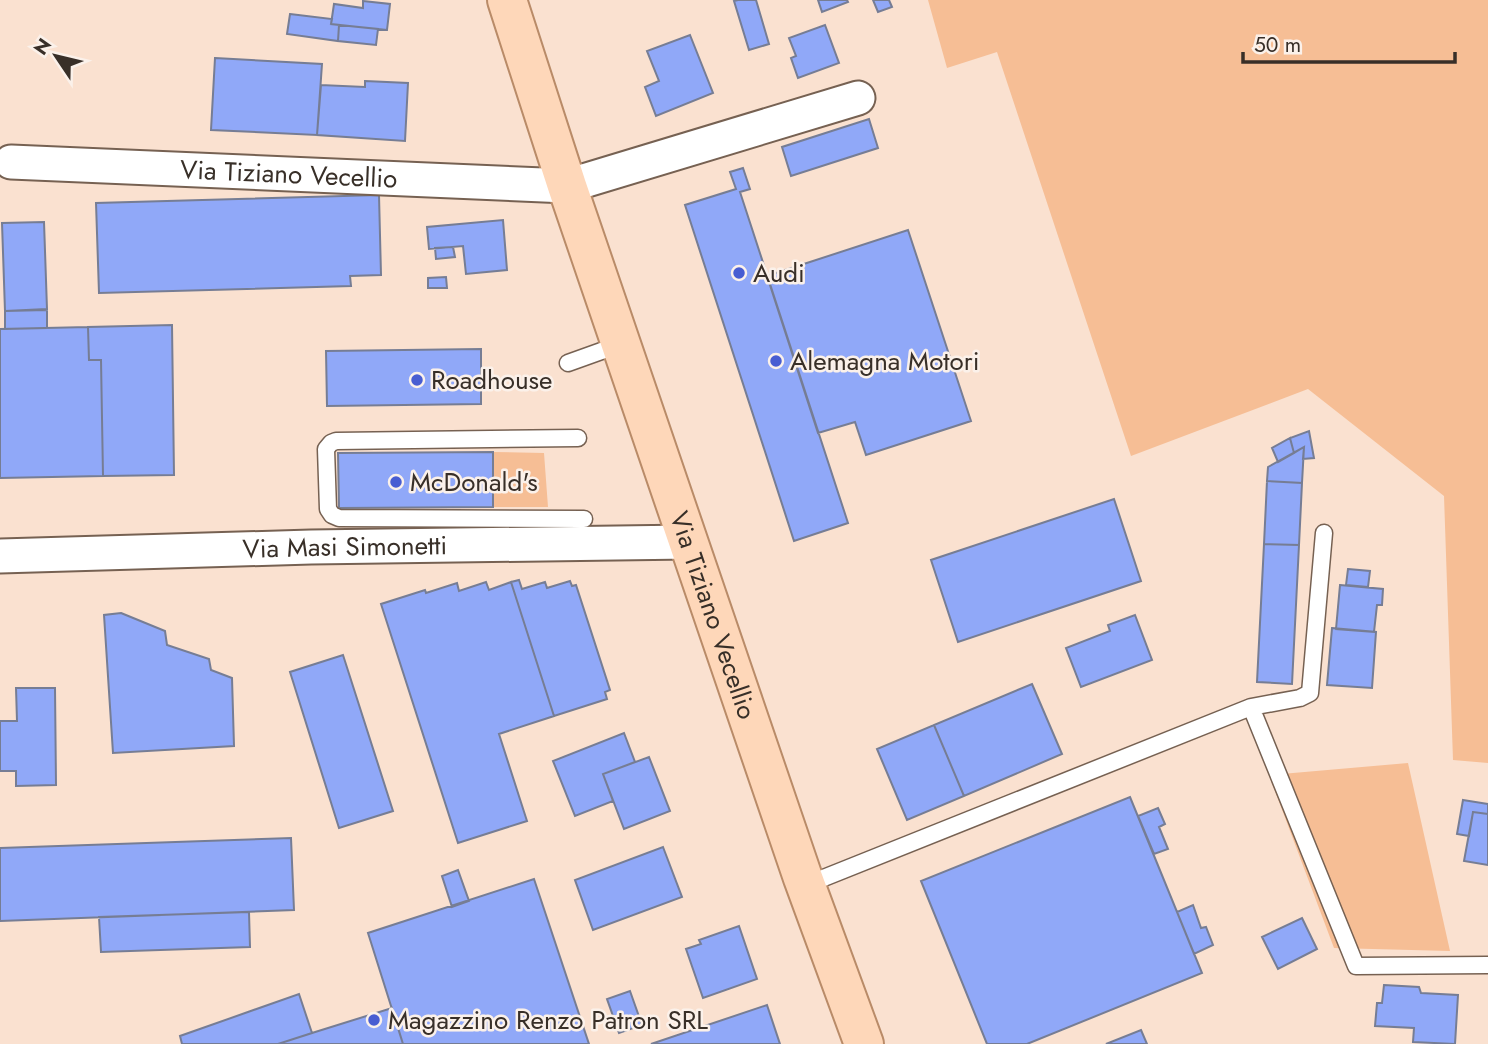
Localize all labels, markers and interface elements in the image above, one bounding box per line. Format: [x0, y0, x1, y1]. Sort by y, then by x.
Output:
north arrow [21, 21, 91, 91]
scale bar [1243, 21, 1455, 65]
text: 50 m [1254, 30, 1301, 60]
text: N [27, 33, 58, 60]
street label: Via Tiziano Vecellio [179, 150, 398, 198]
place label: Audi [753, 254, 805, 292]
marker: Audi [731, 265, 747, 281]
place label: Alemagna Motori [790, 342, 979, 380]
marker: Alemagna Motori [768, 353, 784, 369]
place label: Roadhouse [431, 361, 552, 399]
marker: Roadhouse [409, 372, 425, 388]
place label: McDonald's [410, 463, 538, 501]
marker: McDonald's [388, 474, 404, 490]
street label: Via Tiziano Vecellio [660, 506, 766, 724]
street label: Via Masi Simonetti [242, 526, 447, 568]
place label: Magazzino Renzo Patron SRL [388, 1001, 708, 1039]
marker: Magazzino Renzo Patron SRL [366, 1012, 382, 1028]

